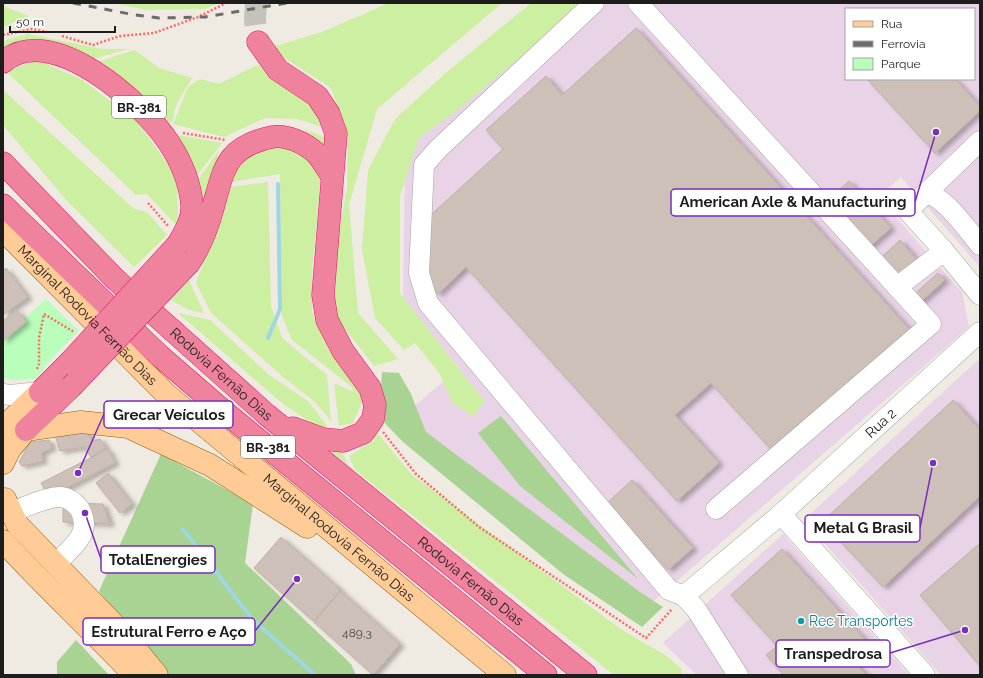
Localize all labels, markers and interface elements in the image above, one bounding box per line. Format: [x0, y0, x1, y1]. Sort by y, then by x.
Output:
scale bar [10, 8, 115, 34]
legend [845, 8, 975, 80]
text: 50 m [16, 15, 44, 29]
text: Rua [881, 17, 902, 31]
text: Ferrovia [881, 37, 925, 51]
text: Parque [881, 57, 921, 71]
road number: BR-381 [112, 96, 166, 118]
callout: American Axle & Manufacturing [671, 189, 915, 216]
text: American Axle & Manufacturing [679, 193, 907, 211]
street label: Marginal Rodovia Fernão Dias [15, 242, 161, 389]
street label: Rodovia Fernão Dias [167, 324, 276, 424]
callout: Grecar Veículos [104, 401, 233, 428]
street label: Rua 2 [862, 405, 899, 441]
text: Grecar Veículos [113, 406, 225, 424]
road number: BR-381 [241, 436, 295, 458]
street label: Marginal Rodovia Fernão Dias [260, 470, 418, 605]
callout: Metal G Brasil [805, 515, 920, 542]
text: Metal G Brasil [813, 519, 913, 537]
street label: Rodovia Fernão Dias [415, 533, 527, 629]
callout: TotalEnergies [101, 546, 215, 573]
text: TotalEnergies [109, 551, 207, 569]
place label: Rec Transportes [809, 613, 913, 629]
marker: Rec Transportes [796, 616, 806, 626]
callout: Estrutural Ferro e Aço [83, 618, 255, 645]
text: Estrutural Ferro e Aço [91, 623, 247, 641]
house number: 489,3 [342, 626, 372, 640]
callout: Transpedrosa [776, 640, 890, 667]
text: Transpedrosa [784, 645, 883, 663]

